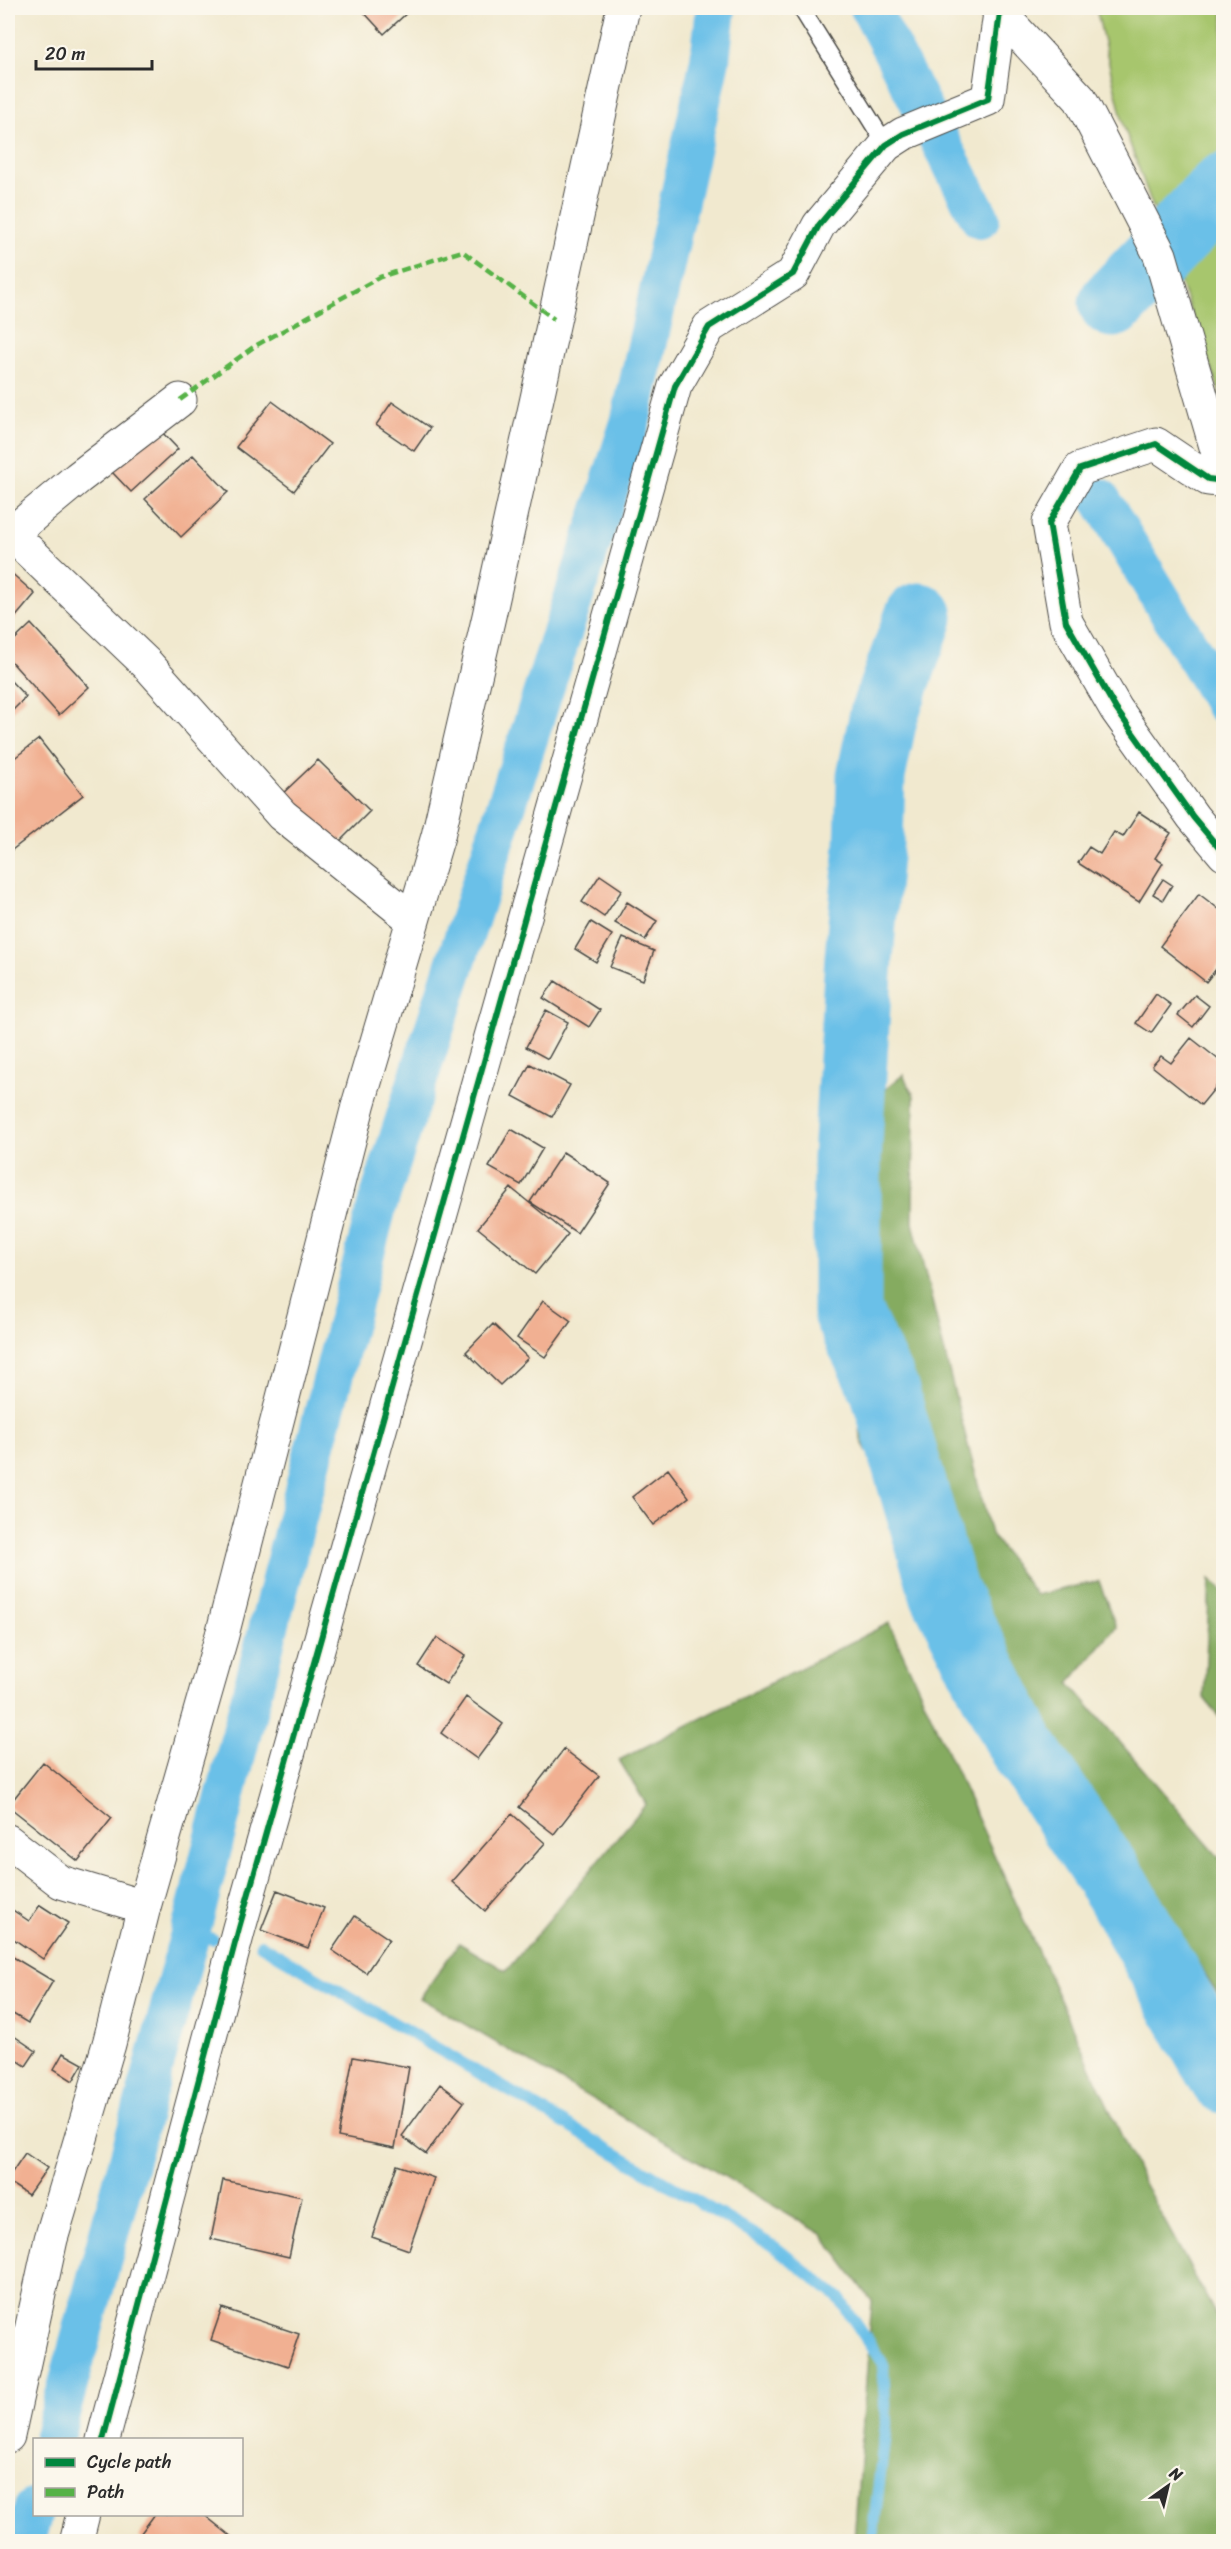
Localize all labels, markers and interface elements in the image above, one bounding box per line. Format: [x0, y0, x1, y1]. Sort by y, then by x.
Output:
scale bar [36, 33, 152, 71]
text: 20 m [45, 38, 85, 70]
legend [33, 2438, 243, 2516]
text: Cycle path [87, 2446, 171, 2478]
north arrow [1138, 2456, 1198, 2516]
text: N [1163, 2458, 1190, 2490]
text: Path [87, 2476, 124, 2508]

